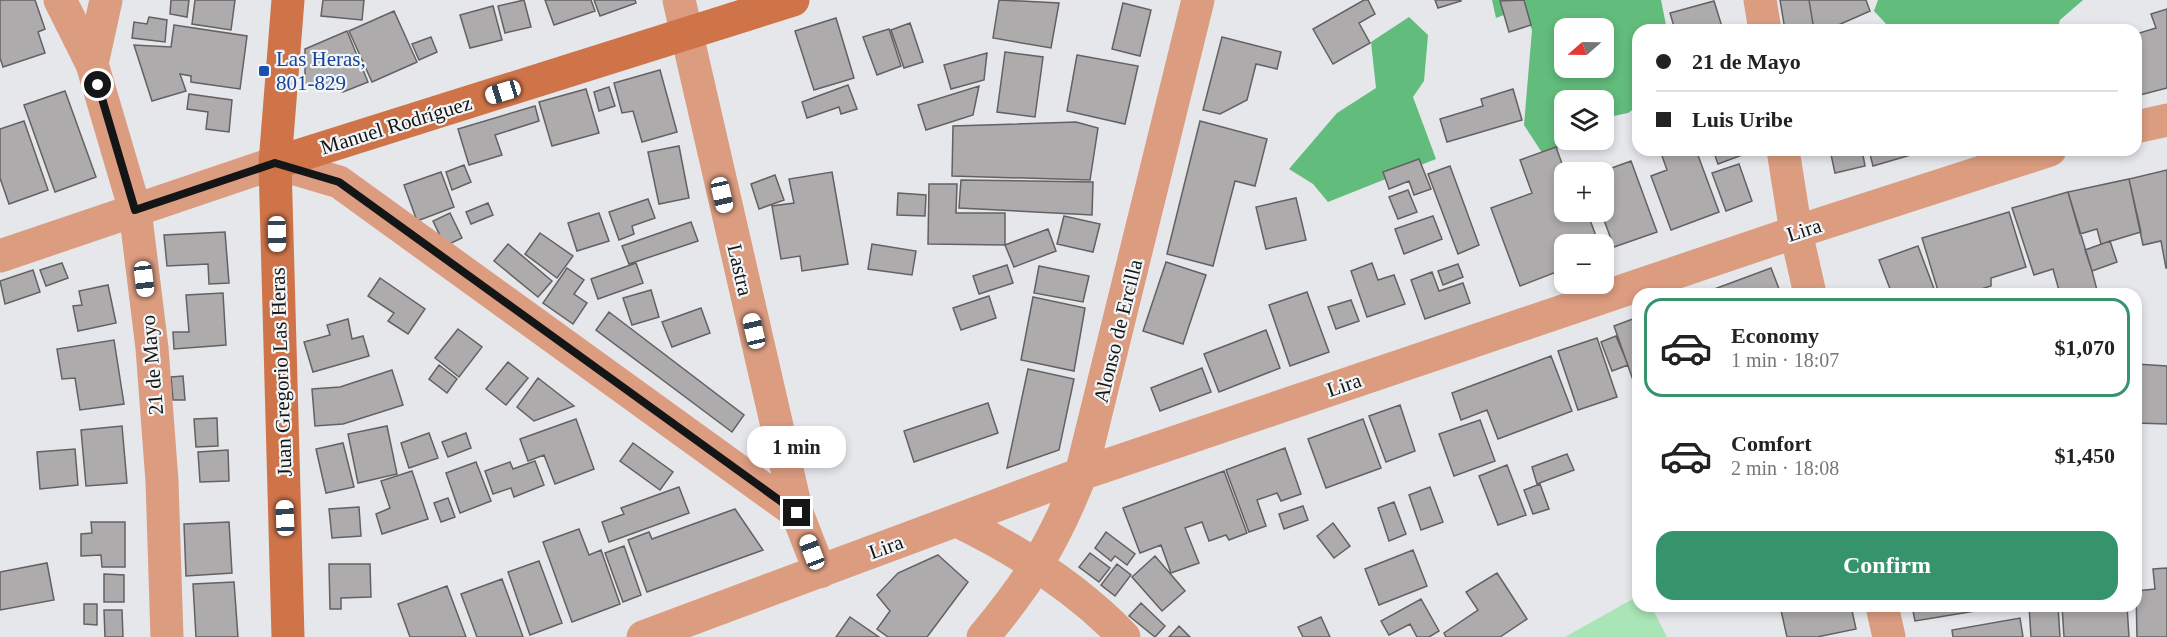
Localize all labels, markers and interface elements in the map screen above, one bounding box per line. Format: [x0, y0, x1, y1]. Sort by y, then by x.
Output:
north arrow [1554, 18, 1614, 78]
map controls [1554, 18, 1614, 294]
place label: Las Heras, 801-829 [276, 47, 366, 95]
text: 21 de Mayo [1692, 49, 1801, 74]
marker: Las Heras, 801-829 [257, 64, 271, 78]
route start [84, 71, 111, 98]
car [483, 78, 523, 106]
button: layers [1554, 90, 1614, 150]
street label: Manuel Rodríguez [317, 91, 475, 159]
text: Luis Uribe [1692, 107, 1793, 132]
button: + [1554, 162, 1614, 222]
car [709, 175, 735, 215]
street label: Lira [1784, 213, 1825, 247]
car [268, 216, 286, 252]
button: − [1554, 234, 1614, 294]
street label: Lastra [722, 242, 758, 299]
street label: Alonso de Ercilla [1089, 256, 1148, 405]
car [133, 260, 155, 298]
street label: Juan Gregorio Las Heras [265, 267, 297, 477]
car [741, 311, 767, 351]
street label: 21 de Mayo [136, 314, 168, 416]
icon: car [1659, 321, 1713, 375]
text: Economy [1731, 323, 1819, 348]
text: $1,070 [2055, 335, 2115, 360]
text: 1 min · 18:07 [1731, 349, 1839, 371]
street label: Lira [1324, 368, 1365, 402]
callout: 1 min [748, 426, 846, 468]
icon: car [1659, 429, 1713, 483]
text: Comfort [1731, 431, 1812, 456]
text: 1 min [772, 436, 821, 458]
text: $1,450 [2055, 443, 2115, 468]
text: 2 min · 18:08 [1731, 457, 1839, 479]
route end [783, 499, 810, 526]
car [275, 500, 295, 536]
street label: Lira [865, 530, 907, 564]
button: Confirm [1656, 531, 2118, 600]
car [797, 532, 827, 572]

